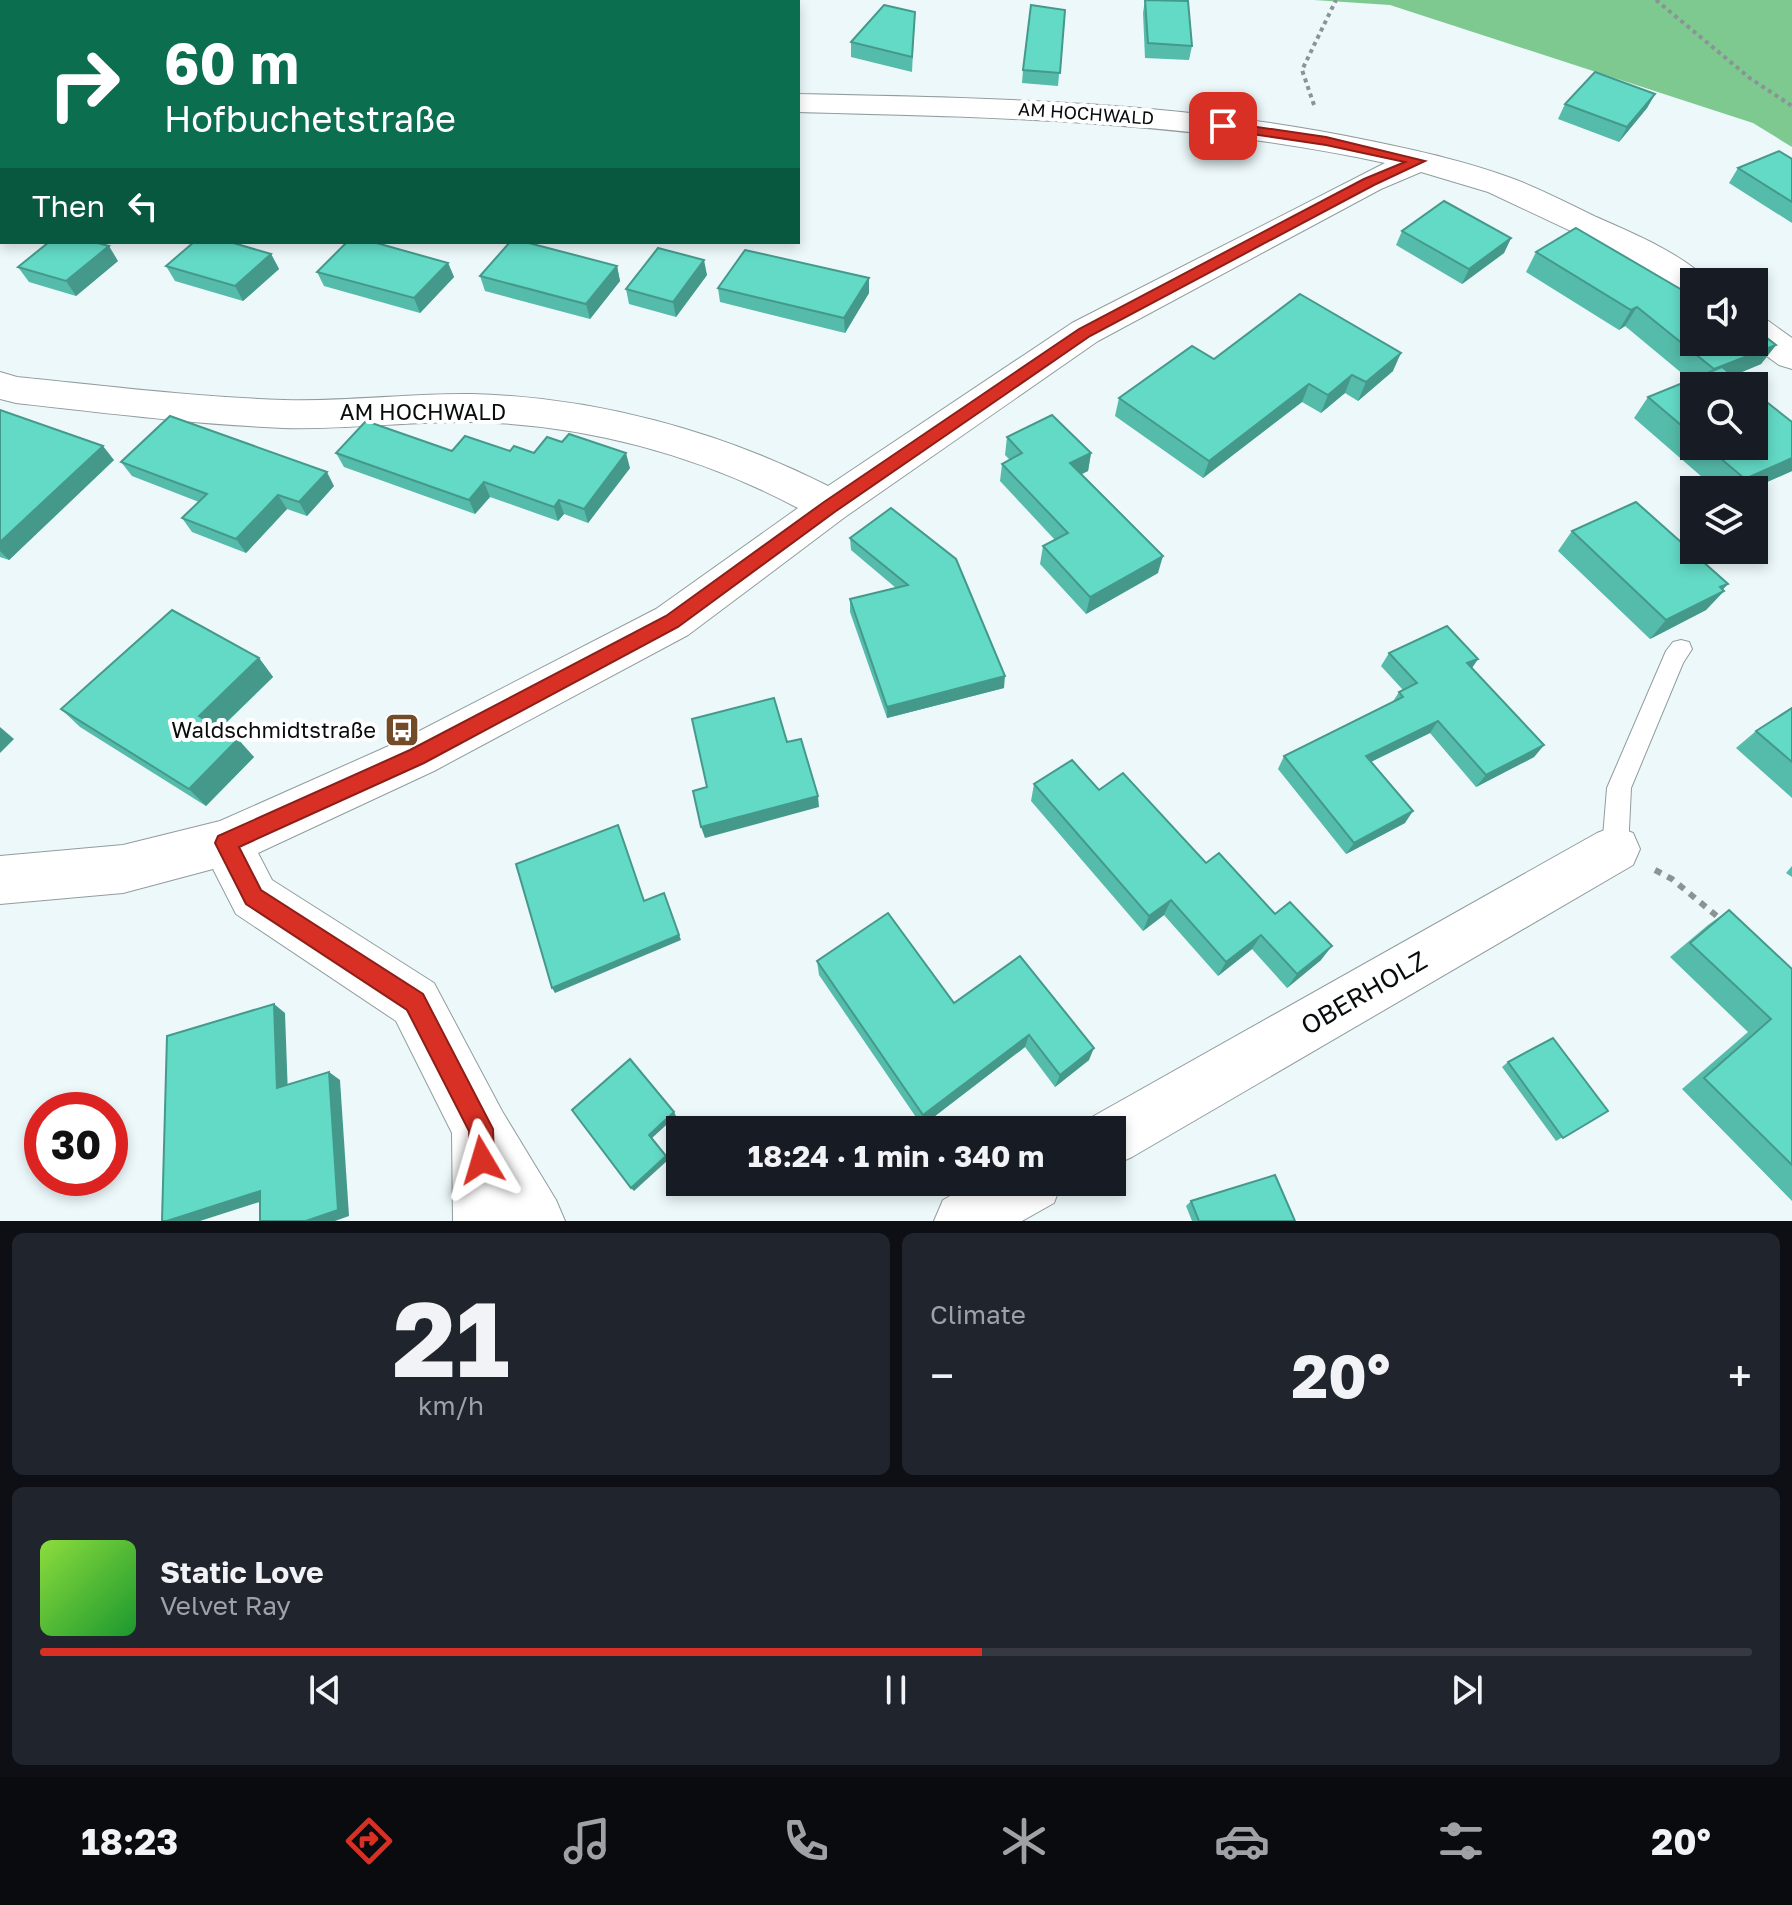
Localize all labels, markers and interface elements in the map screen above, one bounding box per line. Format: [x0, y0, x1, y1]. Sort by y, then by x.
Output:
text: 60 m [164, 29, 299, 96]
icon: right [32, 32, 136, 136]
pin [1189, 92, 1257, 160]
text: Hofbuchetstraße [164, 97, 456, 140]
street label: AM HOCHWALD [1017, 97, 1155, 129]
icon: arrive [1201, 104, 1245, 148]
icon: left [121, 184, 165, 228]
text: Then [32, 188, 105, 224]
map controls [1680, 268, 1768, 564]
button: sound [1680, 268, 1768, 356]
button: search [1680, 372, 1768, 460]
street label: AM HOCHWALD [340, 398, 506, 425]
button: layers [1680, 476, 1768, 564]
bus stop icon: Waldschmidtstraße [383, 711, 421, 749]
place label: Waldschmidtstraße [171, 716, 376, 743]
street label: OBERHOLZ [1295, 944, 1432, 1041]
speed limit sign: 30 [24, 1092, 128, 1196]
position arrow [440, 1118, 524, 1202]
text: 18:24 · 1 min · 340 m [748, 1138, 1044, 1174]
text: 21 [392, 1275, 510, 1400]
text: Climate [930, 1299, 1026, 1330]
text: 20° [1292, 1339, 1391, 1411]
text: − [930, 1349, 954, 1402]
text: + [1728, 1349, 1752, 1402]
text: km/h [418, 1390, 484, 1421]
text: Static Love [160, 1554, 324, 1590]
text: Velvet Ray [160, 1590, 291, 1621]
icon: previous [303, 1668, 347, 1712]
icon: pause [874, 1668, 918, 1712]
icon: next [1445, 1668, 1489, 1712]
icon: directions [341, 1813, 397, 1869]
icon: music [559, 1813, 615, 1869]
icon: phone [778, 1813, 834, 1869]
icon: climate [996, 1813, 1052, 1869]
icon: car [1214, 1813, 1270, 1869]
icon: filters [1433, 1813, 1489, 1869]
text: 18:23 [81, 1820, 178, 1863]
text: 20° [1651, 1820, 1711, 1863]

